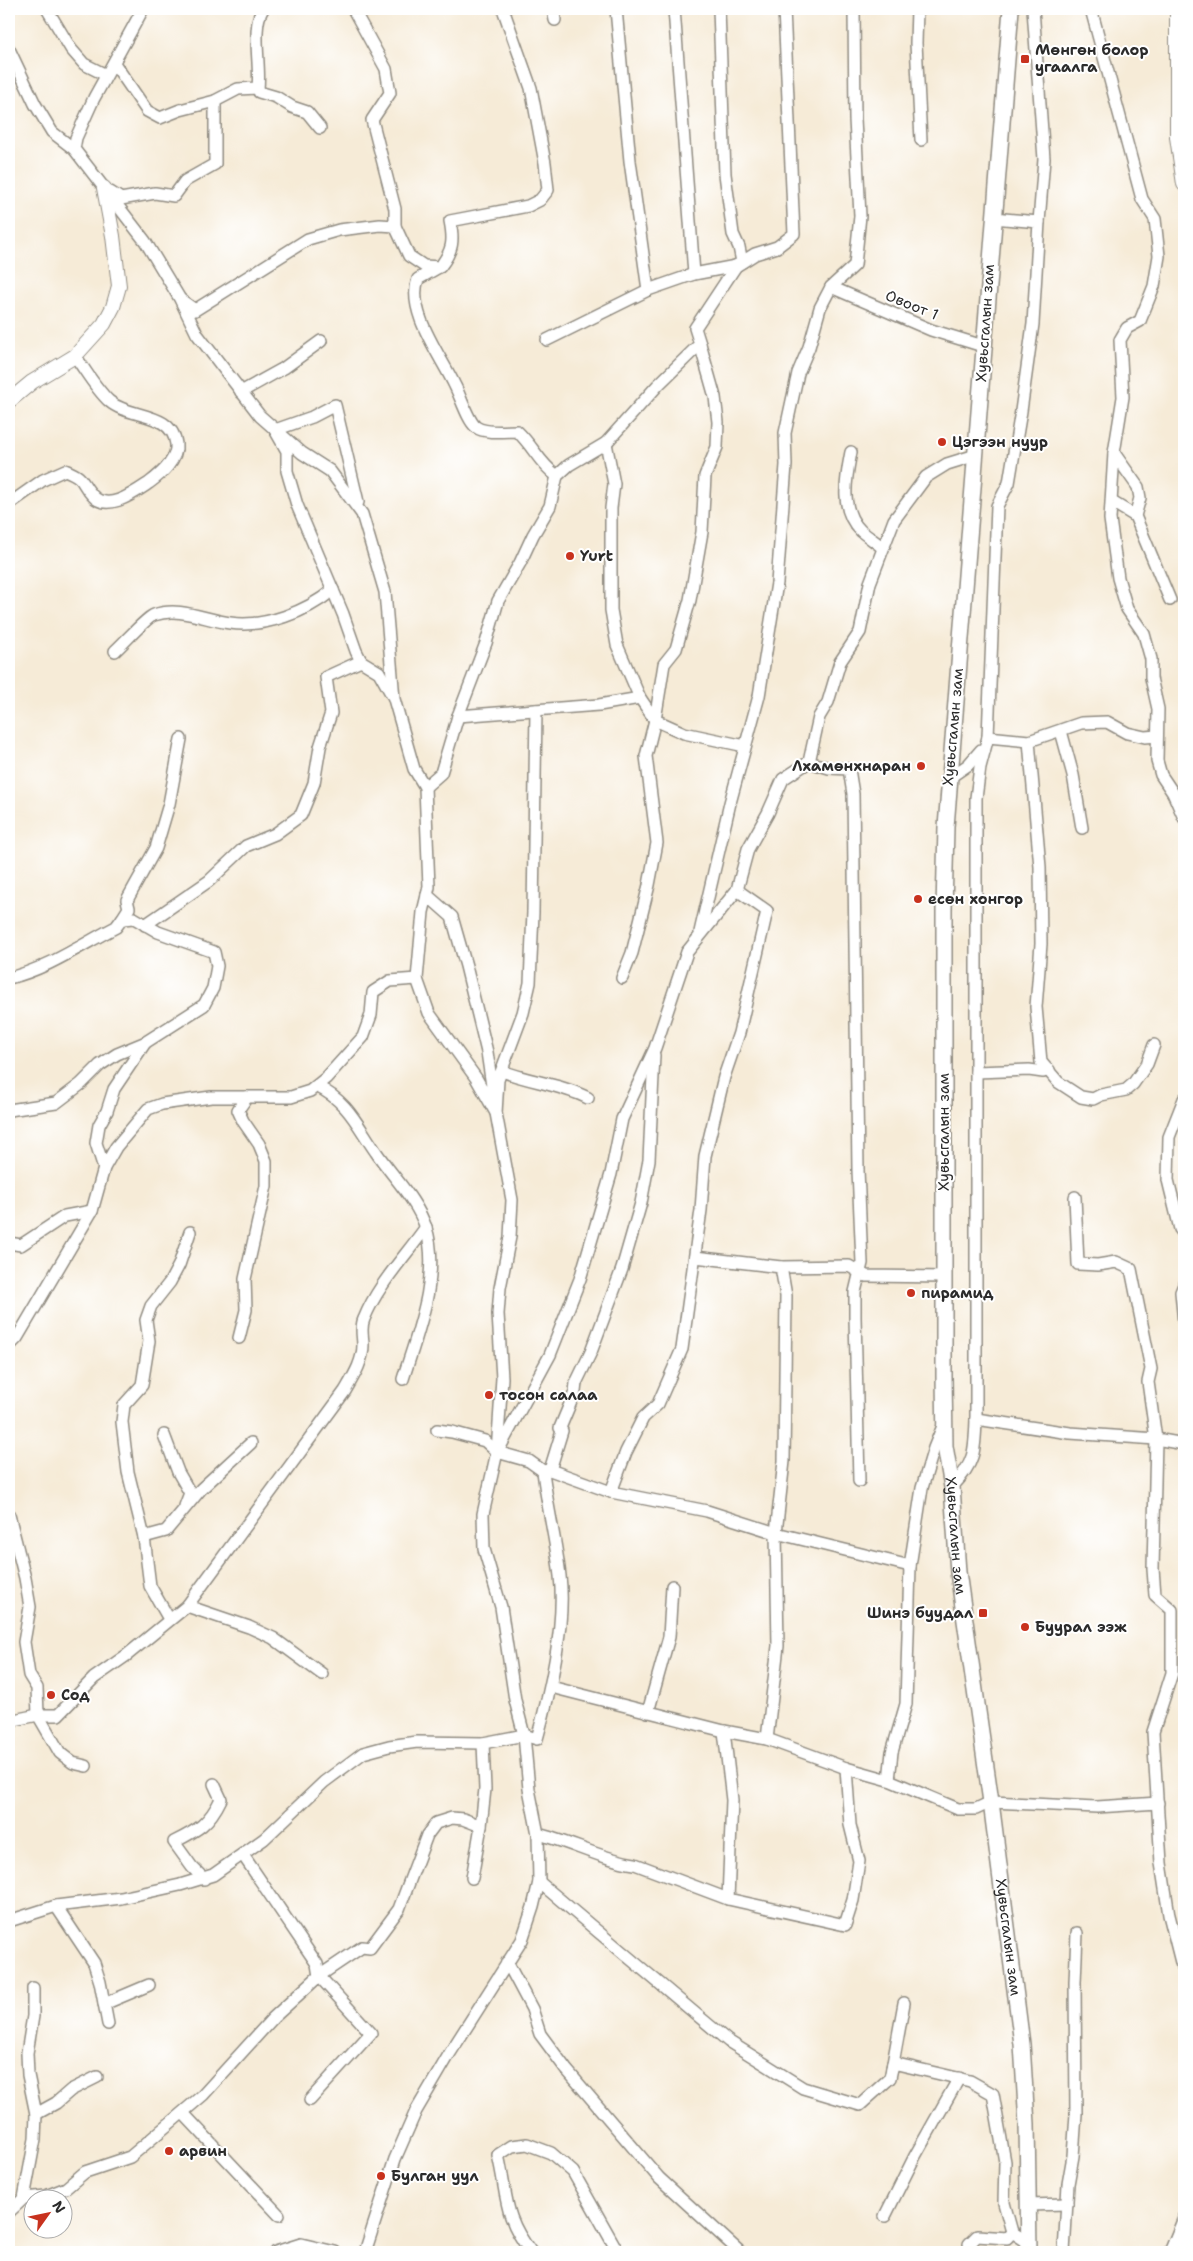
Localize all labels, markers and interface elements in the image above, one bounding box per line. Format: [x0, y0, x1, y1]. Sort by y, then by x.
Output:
place label: Мөнгөн болор угаалга [1035, 40, 1149, 77]
marker: Мөнгөн болор угаалга [1019, 53, 1031, 65]
street label: Хувьсгалын зам [971, 263, 999, 383]
street label: Овоот 1 [882, 285, 942, 325]
place label: Цэгээн нуур [952, 432, 1048, 452]
marker: Цэгээн нуур [936, 436, 948, 448]
place label: Yurt [580, 546, 613, 566]
marker: Yurt [564, 550, 576, 562]
street label: Хувьсгалын зам [938, 667, 968, 787]
place label: Лхамөнхнаран [792, 756, 911, 776]
marker: Лхамөнхнаран [915, 760, 927, 772]
place label: есөн хонгор [928, 889, 1023, 909]
marker: есөн хонгор [912, 893, 924, 905]
street label: Хувьсгалын зам [934, 1073, 954, 1191]
place label: пирамид [921, 1283, 994, 1303]
marker: пирамид [905, 1287, 917, 1299]
place label: тосон салаа [499, 1385, 598, 1405]
marker: тосон салаа [483, 1389, 495, 1401]
street label: Хувьсгалын зам [940, 1475, 971, 1596]
place label: Шинэ буудал [867, 1603, 973, 1623]
marker: Шинэ буудал [977, 1607, 989, 1619]
place label: Буурал ээж [1035, 1617, 1127, 1637]
marker: Буурал ээж [1019, 1621, 1031, 1633]
place label: Сод [61, 1685, 90, 1705]
marker: Сод [45, 1689, 57, 1701]
street label: Хувьсгалын зам [991, 1877, 1026, 1997]
place label: арвин [179, 2141, 227, 2161]
marker: арвин [163, 2145, 175, 2157]
place label: Булган уул [391, 2166, 479, 2186]
marker: Булган уул [375, 2170, 387, 2182]
north arrow [22, 2188, 72, 2238]
text: N [48, 2197, 69, 2216]

